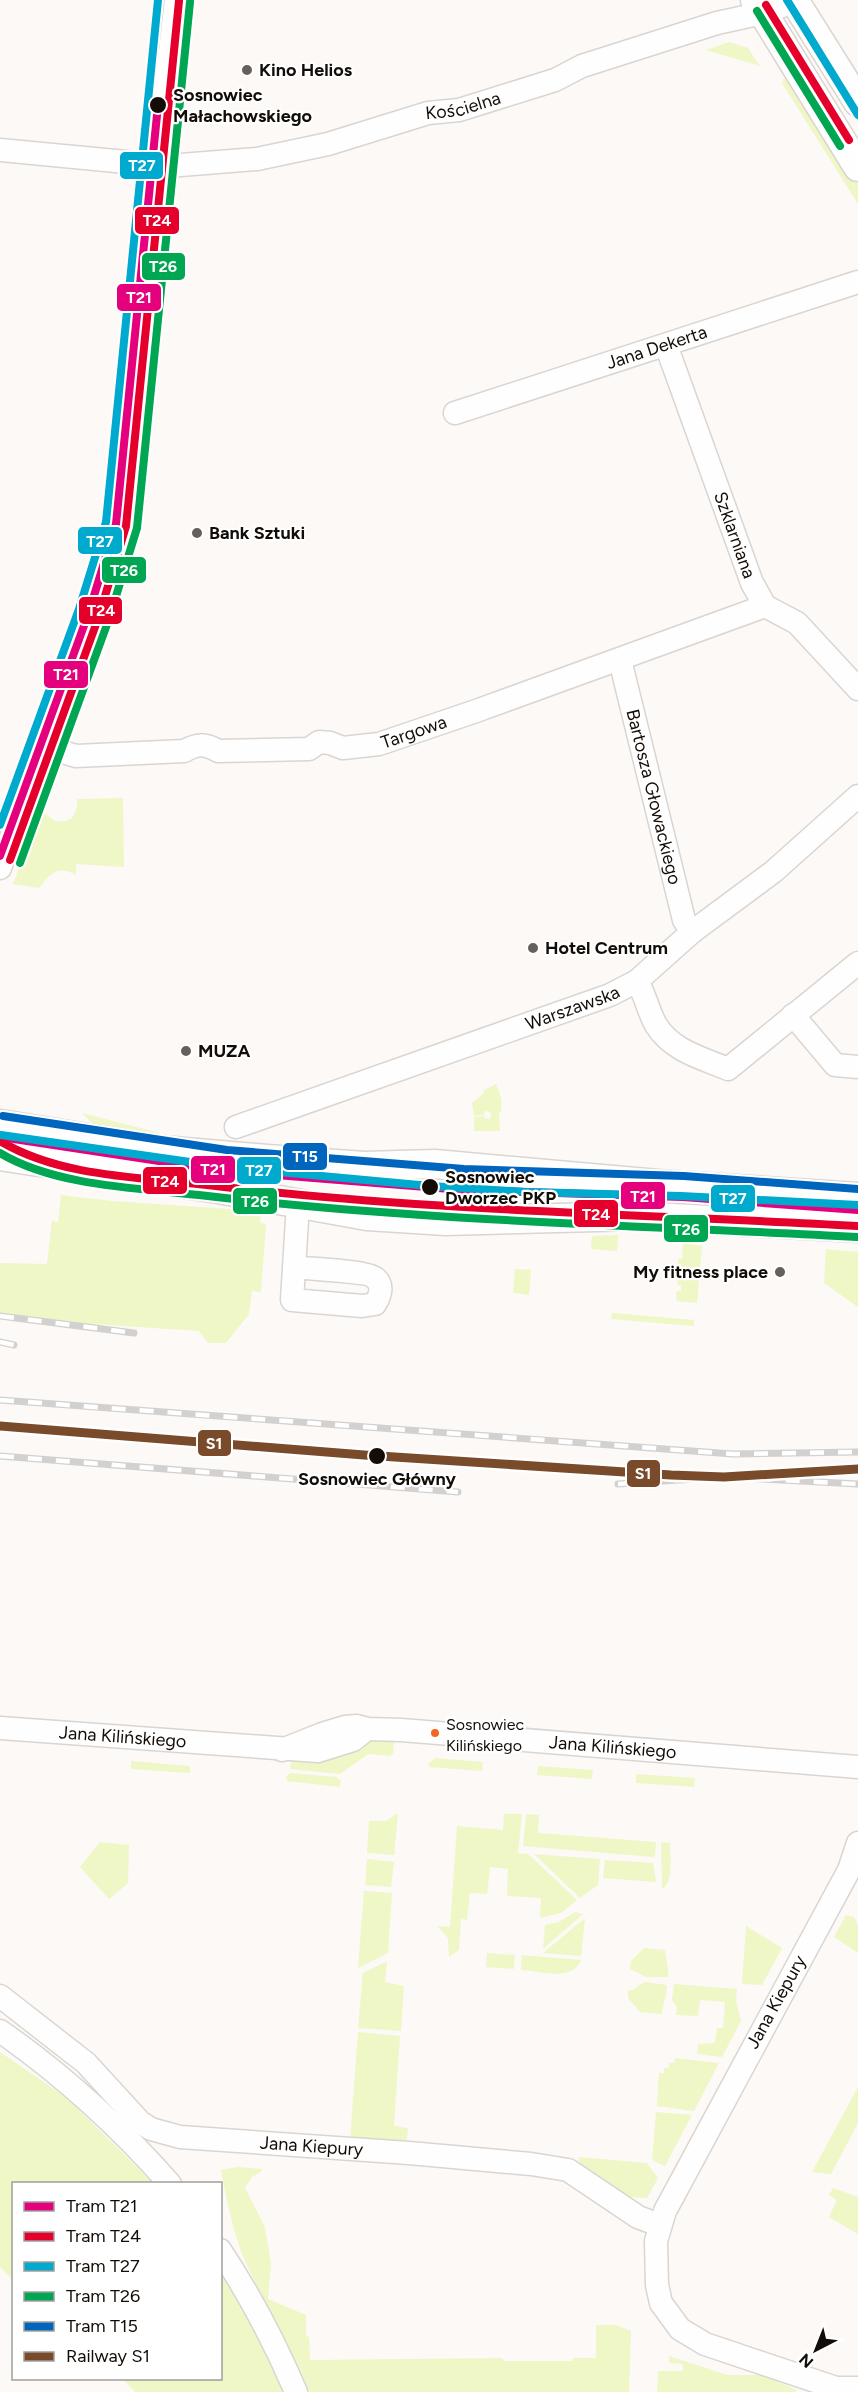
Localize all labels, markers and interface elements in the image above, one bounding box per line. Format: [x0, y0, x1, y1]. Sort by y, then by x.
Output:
place label: Kino Helios [259, 59, 353, 81]
marker: Kino Helios [240, 63, 254, 77]
place label: Sosnowiec Małachowskiego [173, 84, 312, 127]
street label: Kościelna [424, 87, 503, 124]
marker: Sosnowiec Małachowskiego [148, 95, 168, 115]
line badge: T27 [119, 151, 164, 180]
text: T27 [128, 156, 156, 175]
line badge: T24 [134, 206, 180, 235]
text: T24 [143, 211, 171, 230]
line badge: T26 [141, 252, 186, 281]
text: T26 [149, 257, 177, 276]
line badge: T21 [116, 283, 162, 312]
text: T21 [126, 288, 152, 307]
street label: Jana Dekerta [603, 321, 710, 374]
street label: Szklarniana [709, 489, 760, 581]
place label: Bank Sztuki [209, 522, 305, 544]
line badge: T27 [77, 526, 123, 555]
marker: Bank Sztuki [190, 526, 204, 540]
text: T27 [86, 532, 114, 551]
line badge: T26 [101, 556, 147, 584]
text: T26 [110, 561, 138, 580]
line badge: T24 [78, 596, 123, 625]
text: T24 [87, 601, 115, 620]
line badge: T21 [43, 660, 89, 689]
text: T21 [53, 665, 79, 684]
street label: Bartosza Głowackiego [622, 707, 686, 887]
street label: Targowa [378, 711, 450, 754]
place label: Hotel Centrum [545, 937, 668, 959]
marker: Hotel Centrum [526, 941, 540, 955]
street label: Warszawska [523, 981, 624, 1035]
place label: MUZA [198, 1040, 250, 1062]
marker: MUZA [179, 1044, 193, 1058]
line badge: T15 [282, 1142, 328, 1171]
text: T15 [292, 1147, 318, 1166]
line badge: T21 [190, 1155, 236, 1184]
line badge: T27 [236, 1156, 282, 1185]
text: T21 [200, 1160, 226, 1179]
text: T27 [245, 1161, 273, 1180]
line badge: T24 [142, 1166, 188, 1195]
place label: Sosnowiec Dworzec PKP [445, 1166, 556, 1209]
text: T24 [151, 1172, 179, 1191]
marker: Sosnowiec Dworzec PKP [420, 1177, 440, 1197]
line badge: T21 [620, 1181, 666, 1210]
line badge: T27 [710, 1184, 756, 1213]
line badge: T26 [232, 1187, 278, 1215]
text: T21 [630, 1187, 656, 1206]
text: T27 [719, 1189, 747, 1208]
text: T26 [241, 1192, 269, 1211]
line badge: T24 [573, 1199, 619, 1228]
text: T24 [582, 1205, 610, 1224]
line badge: T26 [663, 1214, 709, 1243]
text: T26 [672, 1220, 700, 1239]
place label: My fitness place [633, 1261, 768, 1283]
marker: My fitness place [773, 1265, 787, 1279]
line badge: S1 [197, 1429, 232, 1457]
text: S1 [206, 1434, 222, 1453]
marker: Sosnowiec Główny [367, 1446, 387, 1466]
line badge: S1 [626, 1459, 661, 1488]
text: S1 [635, 1464, 651, 1483]
place label: Sosnowiec Główny [298, 1468, 457, 1490]
place label: Sosnowiec Kilińskiego [446, 1715, 525, 1755]
street label: Jana Kilińskiego [58, 1721, 187, 1752]
marker: Sosnowiec Kilińskiego [429, 1727, 441, 1739]
street label: Jana Kilińskiego [548, 1731, 677, 1763]
street label: Jana Kiepury [741, 1951, 811, 2053]
street label: Jana Kiepury [259, 2132, 364, 2161]
legend [12, 2182, 222, 2380]
text: Tram T21 [66, 2195, 138, 2217]
text: Tram T24 [66, 2225, 141, 2247]
text: Tram T27 [66, 2255, 140, 2277]
text: Tram T26 [66, 2285, 140, 2307]
text: Tram T15 [66, 2315, 138, 2337]
north arrow [786, 2320, 846, 2380]
text: Railway S1 [66, 2345, 150, 2367]
text: N [795, 2350, 817, 2372]

